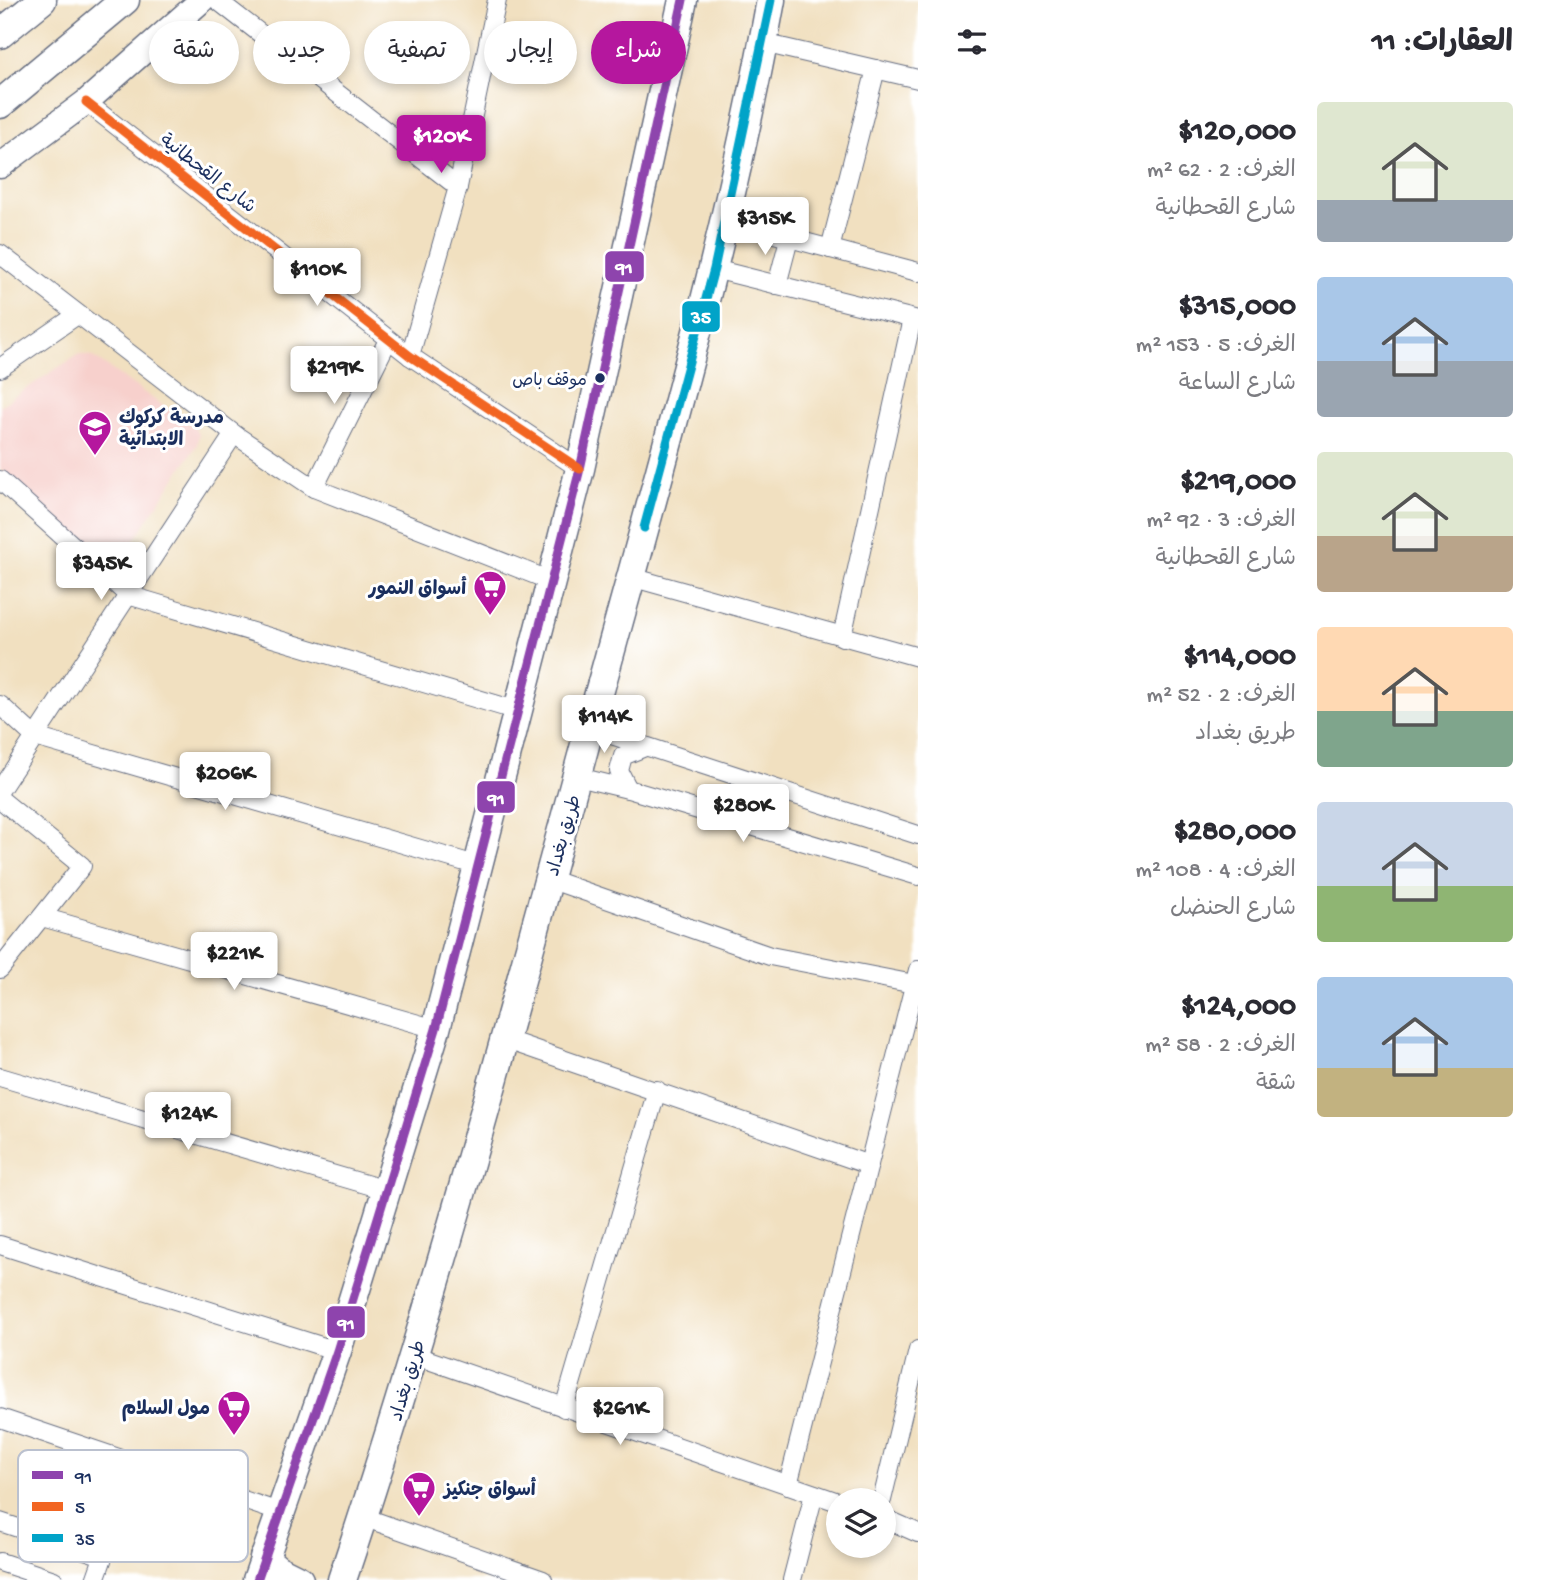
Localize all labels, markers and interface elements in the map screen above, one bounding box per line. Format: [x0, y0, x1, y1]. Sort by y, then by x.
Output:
chip: شقة [149, 21, 239, 84]
chip: جديد [253, 21, 350, 84]
chip: تصفية [364, 21, 470, 84]
chip: إيجار [484, 21, 577, 84]
chip: شراء [591, 21, 686, 84]
icon: filters [953, 23, 991, 61]
text: العقارات: 11 [1372, 27, 1513, 62]
pin: $120K [392, 116, 490, 175]
text: $120,000 [1178, 116, 1296, 151]
text: $120K [413, 124, 469, 151]
street label: شارع القحطانية [154, 130, 260, 220]
icon: home [1373, 130, 1457, 214]
text: الغرف: 2 · 62 m² [1147, 158, 1296, 185]
text: شارع القحطانية [1156, 196, 1296, 223]
pin: $315K [716, 198, 814, 257]
text: $315K [737, 206, 793, 233]
pin: $110K [268, 248, 366, 308]
line badge: 91 [604, 250, 645, 283]
text: $110K [290, 257, 344, 284]
text: 91 [614, 258, 633, 281]
text: $315,000 [1179, 291, 1296, 326]
line badge: 35 [681, 300, 721, 333]
icon: home [1373, 305, 1457, 389]
text: 35 [690, 308, 711, 331]
text: الغرف: 5 · 153 m² [1136, 333, 1296, 360]
pin: $219K [285, 346, 383, 406]
text: $219K [306, 355, 362, 382]
marker: موقف باص [593, 371, 607, 385]
text: شارع الساعة [1179, 371, 1296, 398]
place label: موقف باص [512, 372, 587, 392]
place label: مدرسة كركوك الابتدائية [119, 407, 224, 453]
school or university icon: مدرسة كركوك الابتدائية [76, 408, 114, 457]
text: $219,000 [1180, 466, 1296, 501]
icon: home [1373, 480, 1457, 564]
text: الغرف: 3 · 92 m² [1147, 508, 1296, 535]
pin: $345K [52, 542, 150, 602]
text: شارع القحطانية [1156, 546, 1296, 573]
text: $345K [72, 551, 130, 578]
supermarket icon: أسواق النمور [471, 568, 509, 617]
place label: أسواق النمور [368, 576, 467, 602]
text: $114,000 [1184, 641, 1296, 676]
icon: home [1373, 655, 1457, 739]
text: الغرف: 2 · 52 m² [1147, 683, 1296, 710]
pin: $114K [555, 696, 653, 755]
text: $114K [578, 704, 630, 731]
text: طريق بغداد [1195, 721, 1296, 748]
pin: $206K [176, 752, 274, 812]
text: $206K [196, 761, 255, 788]
line badge: 91 [476, 780, 516, 814]
pin: $280K [694, 784, 792, 844]
text: 91 [486, 789, 505, 812]
street label: طريق بغداد [543, 793, 588, 879]
text: $280K [713, 793, 773, 820]
text: $280,000 [1174, 816, 1296, 851]
icon: home [1373, 830, 1457, 914]
text: الغرف: 4 · 108 m² [1135, 858, 1296, 885]
text: شارع الحنضل [1170, 896, 1296, 923]
pin: $221K [185, 932, 283, 992]
text: $221K [207, 941, 261, 968]
text: $124,000 [1181, 991, 1296, 1026]
icon: home [1373, 1005, 1457, 1089]
text: الغرف: 2 · 58 m² [1145, 1033, 1296, 1060]
text: شقة [1256, 1071, 1296, 1098]
pin: $124K [139, 1092, 237, 1152]
text: $124K [161, 1101, 215, 1128]
line badge: 91 [326, 1305, 366, 1339]
text: 91 [336, 1314, 355, 1337]
street label: طريق بغداد [386, 1338, 433, 1424]
supermarket icon: مول السلام [215, 1388, 253, 1437]
pin: $261K [571, 1388, 669, 1447]
text: $261K [592, 1396, 648, 1423]
place label: مول السلام [122, 1399, 210, 1422]
legend [18, 1450, 248, 1562]
text: 91 [74, 1467, 92, 1490]
supermarket icon: أسواق جنكيز [400, 1469, 438, 1518]
place label: أسواق جنكيز [442, 1477, 537, 1503]
map controls [826, 1488, 896, 1558]
button: layers [826, 1488, 896, 1558]
text: 5 [75, 1498, 85, 1521]
text: 35 [74, 1530, 95, 1553]

